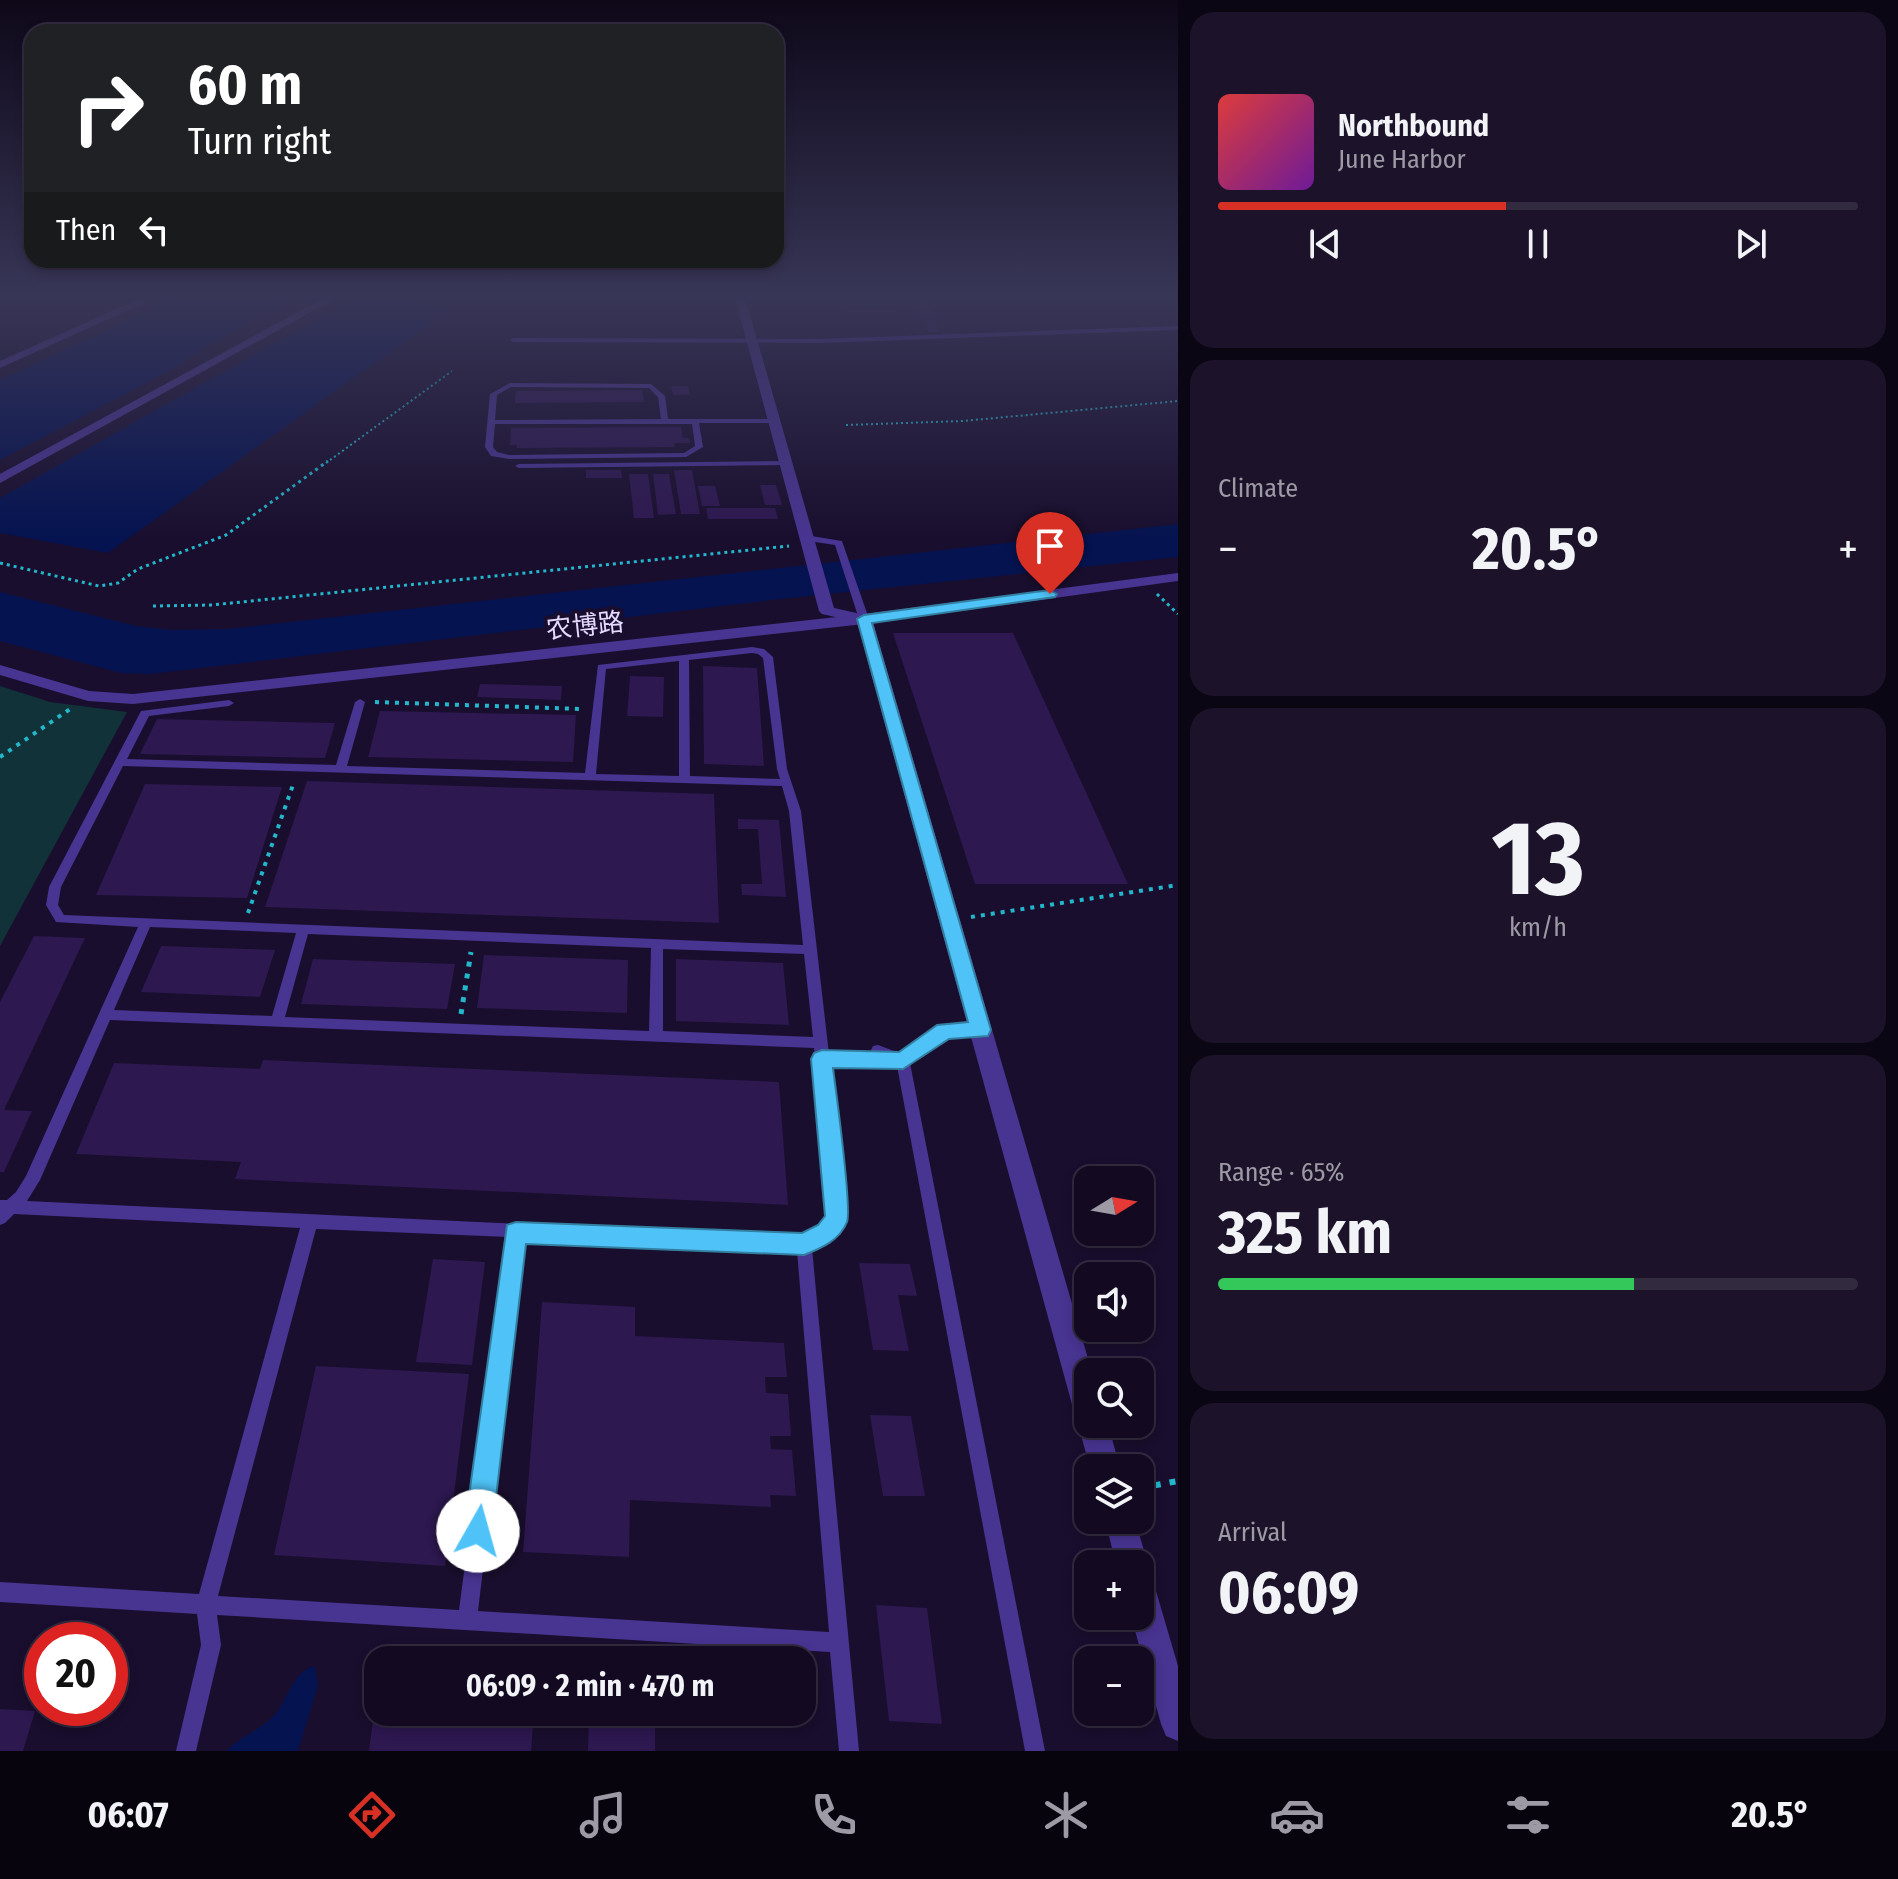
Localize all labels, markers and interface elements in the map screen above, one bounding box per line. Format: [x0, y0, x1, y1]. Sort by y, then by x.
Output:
text: 60 m [188, 52, 302, 119]
icon: right [56, 56, 160, 160]
text: Northbound [1338, 108, 1489, 144]
text: Turn right [188, 120, 331, 164]
text: June Harbor [1338, 144, 1466, 175]
icon: left [132, 208, 176, 252]
text: Then [56, 212, 116, 248]
icon: previous [1303, 222, 1347, 266]
icon: pause [1516, 222, 1560, 266]
icon: next [1729, 222, 1773, 266]
text: Climate [1218, 473, 1298, 504]
pin [1016, 512, 1084, 594]
text: 20.5° [1472, 513, 1604, 585]
text: − [1218, 523, 1238, 576]
text: + [1838, 523, 1858, 576]
icon: arrive [1028, 524, 1072, 568]
street label: 农博路 [545, 607, 625, 645]
text: 13 [1491, 797, 1585, 922]
text: km/h [1509, 912, 1567, 943]
text: Range · 65% [1218, 1157, 1344, 1188]
north arrow [1074, 1166, 1154, 1246]
map controls [1074, 1166, 1154, 1726]
text: 325 km [1218, 1197, 1392, 1269]
button: sound [1074, 1262, 1154, 1342]
button: search [1074, 1358, 1154, 1438]
button: layers [1074, 1454, 1154, 1534]
position arrow [436, 1489, 520, 1573]
text: Arrival [1218, 1517, 1287, 1548]
button: + [1074, 1550, 1154, 1630]
text: 06:09 [1218, 1557, 1359, 1629]
speed limit sign: 20 [24, 1622, 128, 1726]
button: − [1074, 1646, 1154, 1726]
text: 06:09 · 2 min · 470 m [466, 1668, 714, 1704]
icon: directions [344, 1787, 400, 1843]
icon: music [575, 1787, 631, 1843]
icon: phone [806, 1787, 862, 1843]
icon: climate [1038, 1787, 1094, 1843]
icon: car [1269, 1787, 1325, 1843]
icon: filters [1500, 1787, 1556, 1843]
text: 06:07 [88, 1793, 169, 1837]
text: 20.5° [1731, 1793, 1810, 1837]

